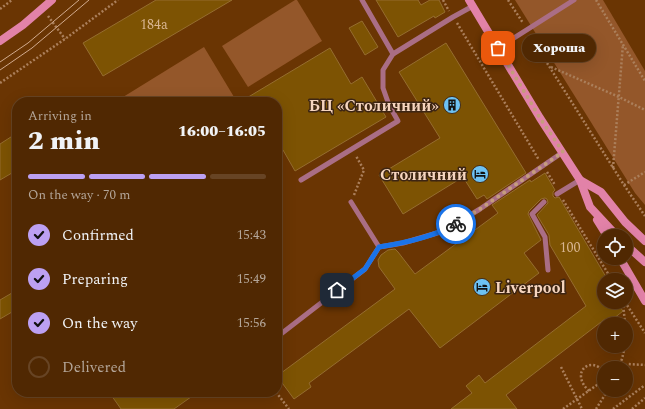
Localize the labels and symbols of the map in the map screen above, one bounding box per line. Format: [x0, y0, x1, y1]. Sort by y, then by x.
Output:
house number: 184а [140, 14, 168, 35]
pin [481, 31, 515, 65]
callout: Хороша [522, 34, 596, 62]
place label: БЦ «Столичний» [309, 94, 440, 118]
building icon: БЦ «Столичний» [442, 95, 462, 115]
place label: Столичний [380, 163, 467, 187]
hotel icon: Столичний [470, 164, 490, 184]
courier [436, 204, 476, 244]
house number: 100 [560, 237, 581, 258]
pin [320, 273, 354, 307]
place label: Liverpool [495, 276, 566, 300]
hotel icon: Liverpool [472, 277, 492, 297]

